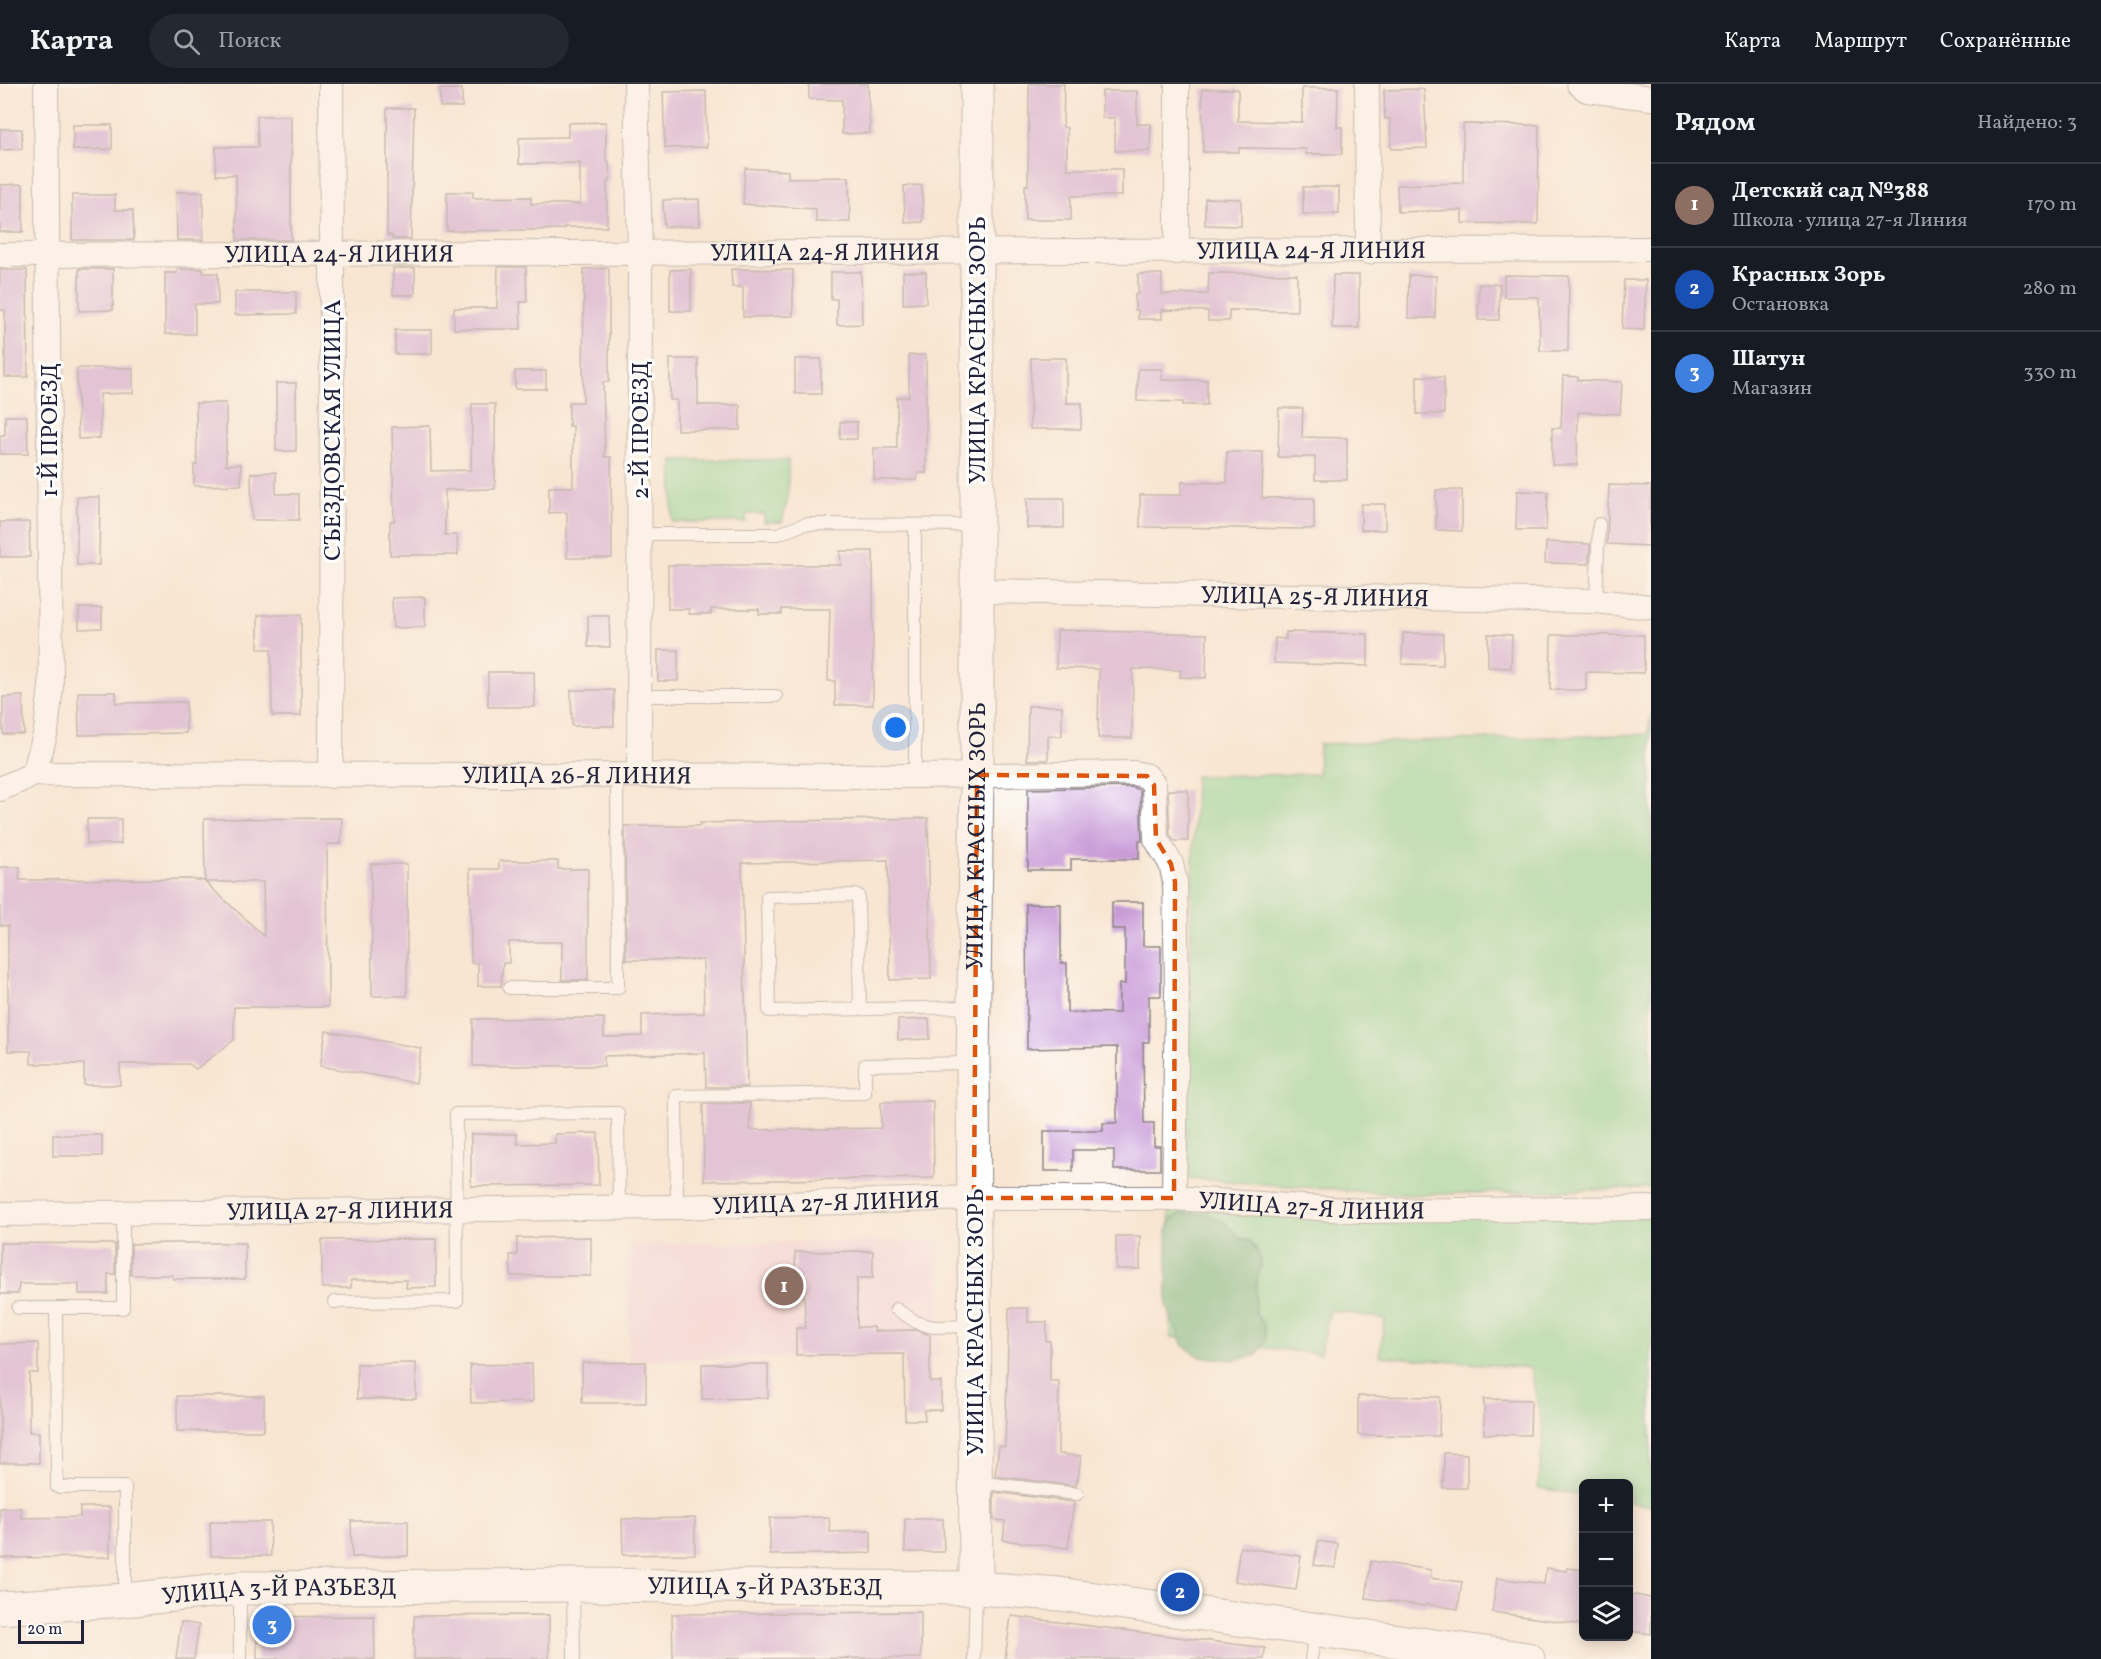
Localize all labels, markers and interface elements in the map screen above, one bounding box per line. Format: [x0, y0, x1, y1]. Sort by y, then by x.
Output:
search box [149, 14, 569, 68]
text: Карта [30, 22, 113, 61]
icon: search [170, 25, 203, 58]
text: Поиск [218, 26, 281, 57]
text: Карта [1724, 27, 1781, 56]
text: Маршрут [1814, 27, 1907, 56]
text: Сохранённые [1940, 27, 2071, 56]
text: Рядом [1675, 105, 1755, 141]
text: Найдено: 3 [1977, 109, 2077, 137]
text: Детский сад №388 [1732, 176, 1929, 207]
text: 1 [1690, 191, 1699, 219]
text: 170 m [2027, 191, 2077, 219]
text: Школа · улица 27-я Линия [1732, 207, 1968, 235]
street label: УЛИЦА КРАСНЫХ ЗОРЬ [962, 216, 996, 484]
street label: УЛИЦА 24-Я ЛИНИЯ [1196, 235, 1426, 270]
street label: УЛИЦА 24-Я ЛИНИЯ [710, 237, 940, 271]
street label: УЛИЦА 24-Я ЛИНИЯ [224, 238, 454, 273]
text: Красных Зорь [1732, 260, 1886, 291]
text: 2 [1689, 275, 1700, 303]
text: 280 m [2022, 275, 2077, 303]
text: Остановка [1732, 291, 1829, 319]
street label: СЪЕЗДОВСКАЯ УЛИЦА [317, 299, 351, 561]
text: Шатун [1732, 344, 1805, 375]
text: 3 [1689, 359, 1700, 387]
text: 330 m [2023, 359, 2077, 387]
street label: 2-Й ПРОЕЗД [625, 360, 659, 500]
street label: 1-Й ПРОЕЗД [34, 363, 68, 497]
text: Магазин [1732, 375, 1812, 403]
street label: УЛИЦА 25-Я ЛИНИЯ [1200, 580, 1429, 617]
street label: УЛИЦА КРАСНЫХ ЗОРЬ [959, 702, 996, 971]
your location [881, 713, 910, 742]
street label: УЛИЦА 26-Я ЛИНИЯ [462, 760, 692, 794]
street label: УЛИЦА 27-Я ЛИНИЯ [712, 1184, 940, 1225]
street label: УЛИЦА 27-Я ЛИНИЯ [1197, 1185, 1425, 1230]
street label: УЛИЦА КРАСНЫХ ЗОРЬ [960, 1188, 994, 1456]
street label: УЛИЦА 27-Я ЛИНИЯ [226, 1194, 454, 1231]
pin: 1 [764, 1264, 804, 1308]
map controls [1579, 1479, 1633, 1641]
button: + [1579, 1479, 1633, 1533]
button: − [1579, 1533, 1633, 1587]
pin: 2 [1160, 1570, 1200, 1614]
street label: УЛИЦА 3-Й РАЗЪЕЗД [647, 1571, 883, 1606]
street label: УЛИЦА 3-Й РАЗЪЕЗД [160, 1572, 397, 1615]
button: layers [1579, 1587, 1633, 1641]
pin: 3 [252, 1602, 292, 1648]
scale bar [18, 1617, 84, 1644]
text: 20 m [27, 1619, 62, 1641]

